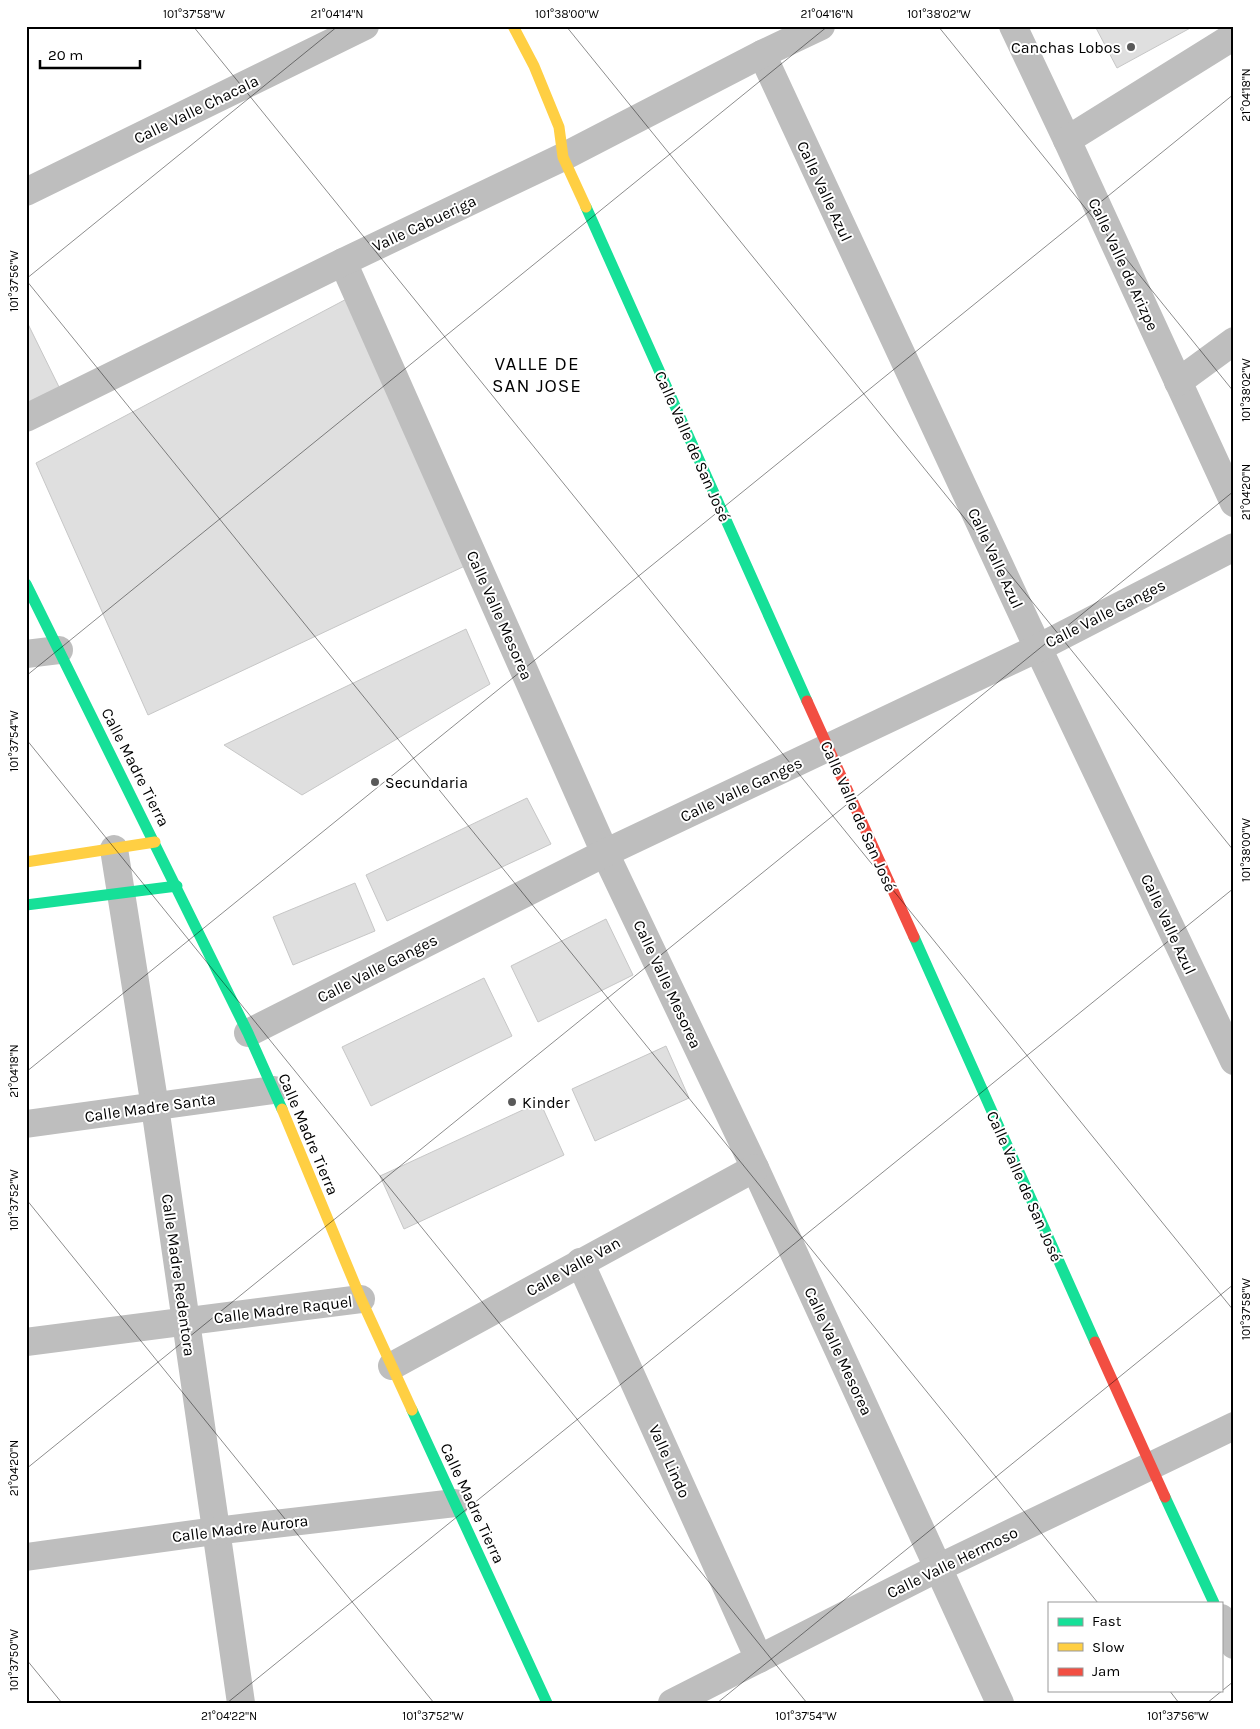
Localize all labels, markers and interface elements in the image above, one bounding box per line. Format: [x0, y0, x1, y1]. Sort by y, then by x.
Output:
text: 101°37'58"W [163, 7, 225, 21]
text: 21°04'14"N [311, 7, 364, 21]
text: 101°38'00"W [535, 7, 599, 21]
text: 21°04'16"N [800, 7, 854, 21]
text: 101°38'02"W [907, 7, 971, 21]
scale bar [40, 38, 140, 70]
place label: Canchas Lobos [1011, 38, 1121, 57]
marker: Canchas Lobos [1125, 41, 1137, 53]
text: 20 m [48, 46, 83, 64]
text: 21°04'18"N [1239, 68, 1253, 122]
street label: Calle Valle Chacala [131, 71, 262, 148]
street label: Calle Valle Azul [793, 138, 856, 245]
street label: Valle Cabueriga [369, 191, 479, 256]
street label: Calle Valle de Arizpe [1084, 195, 1163, 334]
text: 101°37'56"W [7, 250, 21, 312]
district label: VALLE DE SAN JOSE [492, 353, 582, 397]
text: 101°38'02"W [1239, 358, 1253, 422]
street label: Calle Valle de San José [651, 368, 734, 525]
text: 21°04'20"N [1239, 464, 1253, 520]
street label: Calle Valle Azul [964, 505, 1027, 612]
street label: Calle Valle Mesorea [462, 548, 537, 683]
street label: Calle Valle Ganges [1042, 575, 1168, 652]
street label: Calle Madre Tierra [97, 705, 174, 830]
text: 101°37'54"W [7, 710, 21, 772]
street label: Calle Valle de San José [817, 738, 900, 895]
street label: Calle Valle Ganges [677, 753, 805, 826]
place label: Secundaria [385, 773, 468, 792]
marker: Secundaria [369, 776, 381, 788]
text: 101°38'00"W [1239, 818, 1253, 882]
street label: Calle Valle Azul [1137, 871, 1200, 978]
street label: Calle Valle Mesorea [629, 917, 706, 1051]
street label: Calle Valle Ganges [314, 930, 440, 1007]
text: 21°04'18"N [7, 1044, 21, 1098]
street label: Calle Madre Tierra [274, 1070, 343, 1198]
street label: Calle Madre Santa [83, 1089, 217, 1126]
place label: Kinder [522, 1093, 570, 1112]
marker: Kinder [506, 1096, 518, 1108]
street label: Calle Valle de San José [983, 1108, 1066, 1265]
text: 101°37'52"W [7, 1169, 21, 1231]
street label: Calle Madre Redentora [158, 1193, 199, 1358]
street label: Calle Valle Van [523, 1233, 624, 1300]
text: 101°37'58"W [1239, 1278, 1253, 1340]
street label: Calle Valle Mesorea [800, 1284, 877, 1418]
street label: Calle Madre Raquel [213, 1292, 353, 1327]
street label: Valle Lindo [645, 1422, 694, 1501]
text: 21°04'20"N [7, 1440, 21, 1496]
street label: Calle Madre Tierra [436, 1440, 509, 1566]
street label: Calle Madre Aurora [171, 1511, 309, 1546]
street label: Calle Valle Hermoso [884, 1522, 1021, 1602]
legend [1048, 1602, 1222, 1692]
text: Fast [1092, 1612, 1122, 1630]
text: 101°37'50"W [7, 1629, 21, 1691]
text: Slow [1092, 1638, 1124, 1656]
text: Jam [1092, 1662, 1120, 1680]
text: 21°04'22"N [201, 1709, 257, 1723]
text: 101°37'52"W [402, 1709, 464, 1723]
text: 101°37'54"W [775, 1709, 837, 1723]
text: 101°37'56"W [1147, 1709, 1209, 1723]

